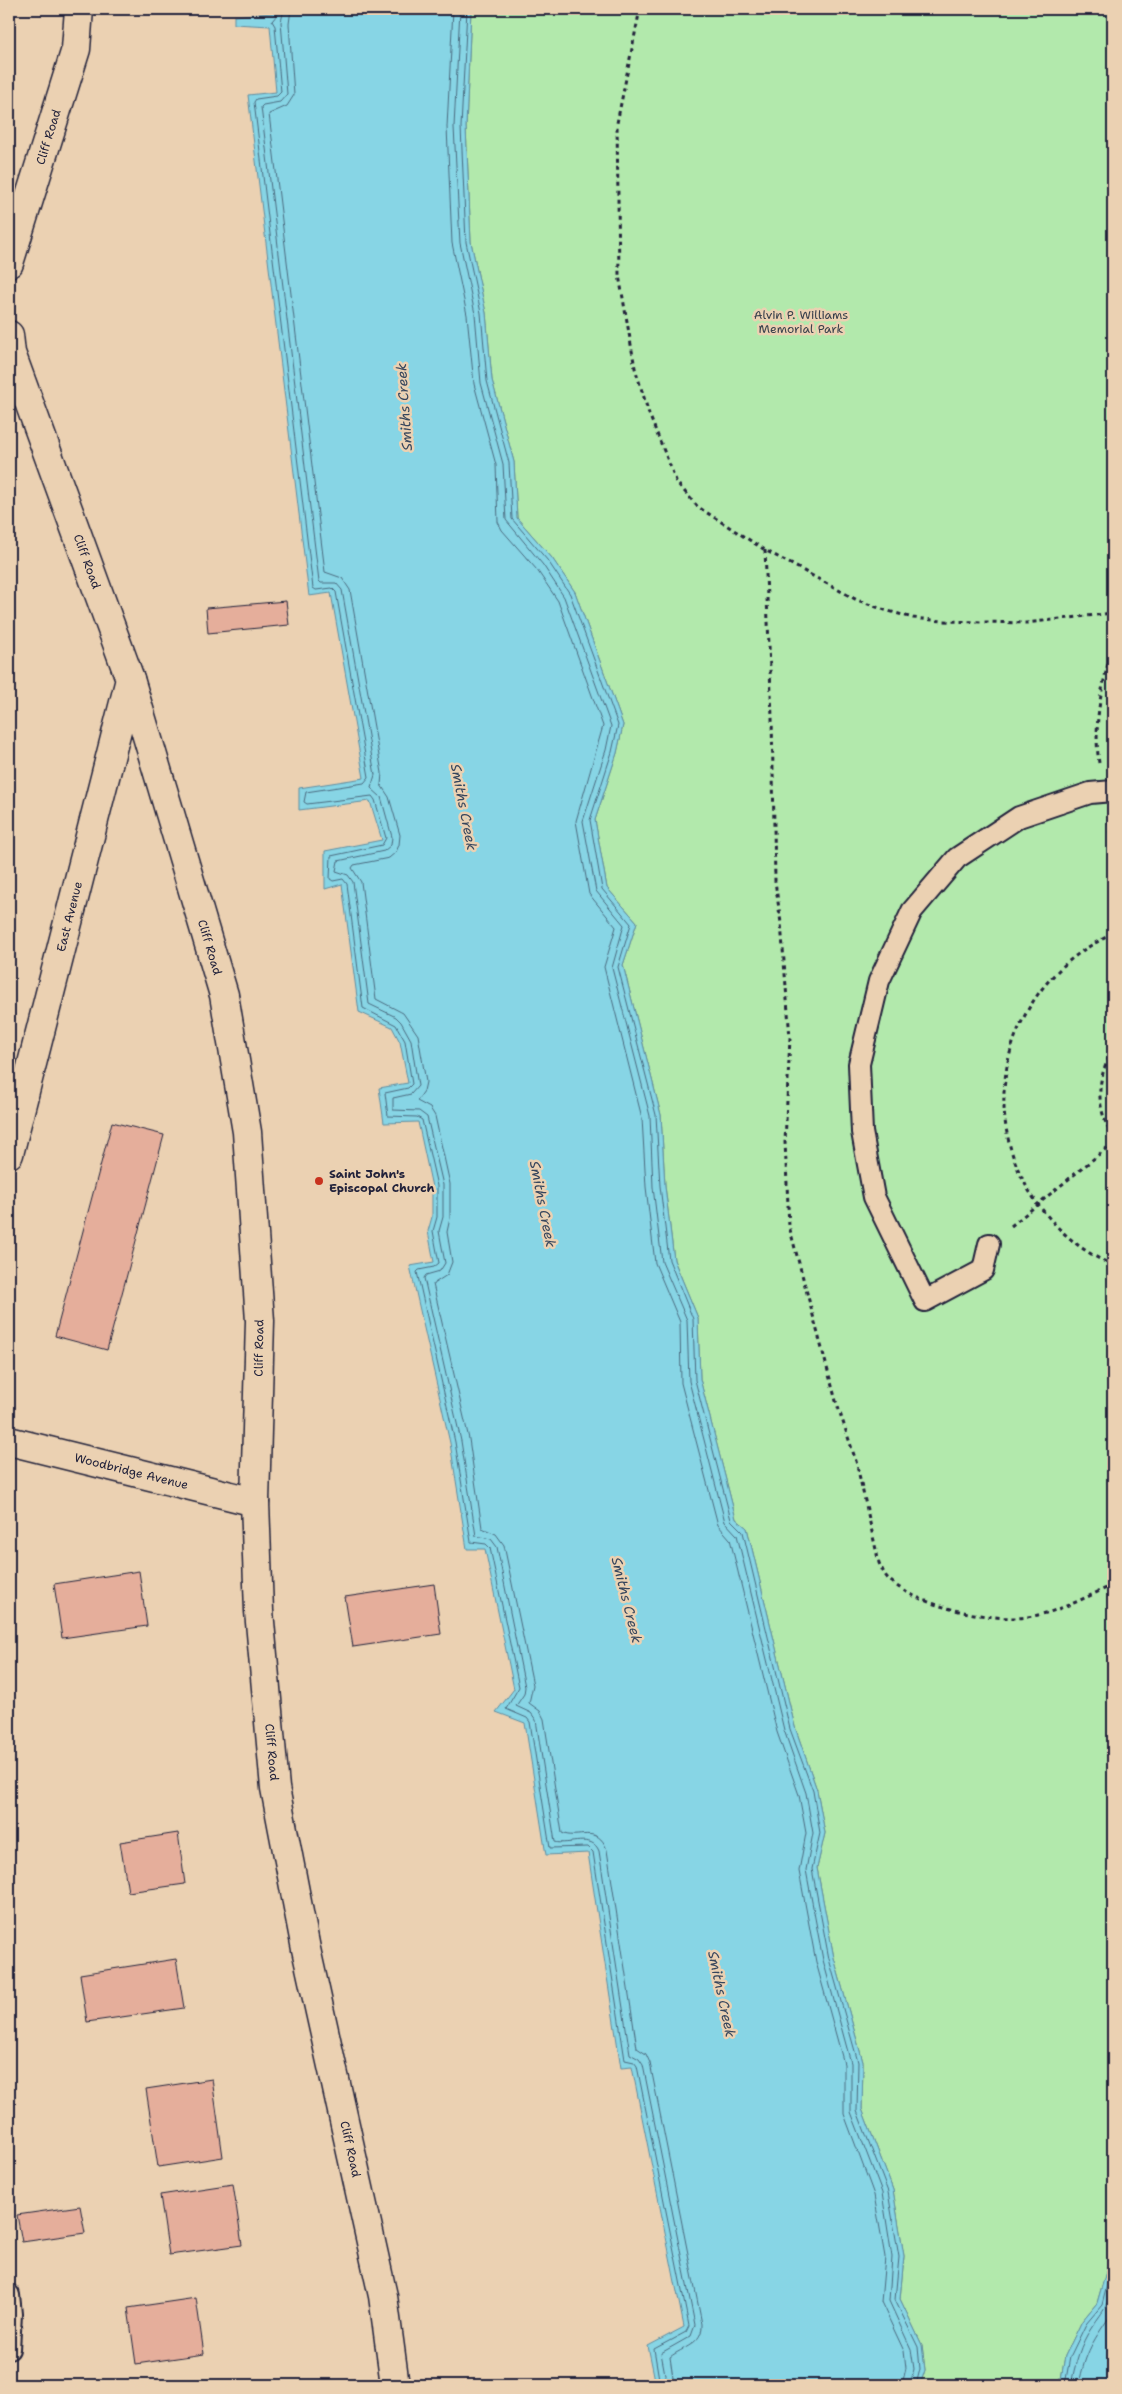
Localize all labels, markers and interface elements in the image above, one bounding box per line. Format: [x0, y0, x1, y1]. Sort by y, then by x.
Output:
street label: Cliff Road [32, 107, 65, 167]
park label: Alvin P. Williams Memorial Park [754, 307, 848, 337]
water label: Smiths Creek [392, 362, 416, 452]
street label: Cliff Road [70, 532, 105, 591]
water label: Smiths Creek [447, 762, 481, 852]
street label: East Avenue [53, 879, 86, 954]
street label: Cliff Road [194, 917, 226, 977]
water label: Smiths Creek [526, 1159, 560, 1249]
place label: Saint John's Episcopal Church [329, 1166, 435, 1196]
marker: Saint John's Episcopal Church [313, 1175, 325, 1187]
street label: Cliff Road [251, 1319, 268, 1377]
street label: Woodbridge Avenue [73, 1450, 190, 1493]
water label: Smiths Creek [608, 1555, 646, 1645]
street label: Cliff Road [261, 1723, 282, 1782]
water label: Smiths Creek [704, 1949, 740, 2039]
street label: Cliff Road [336, 2119, 365, 2179]

